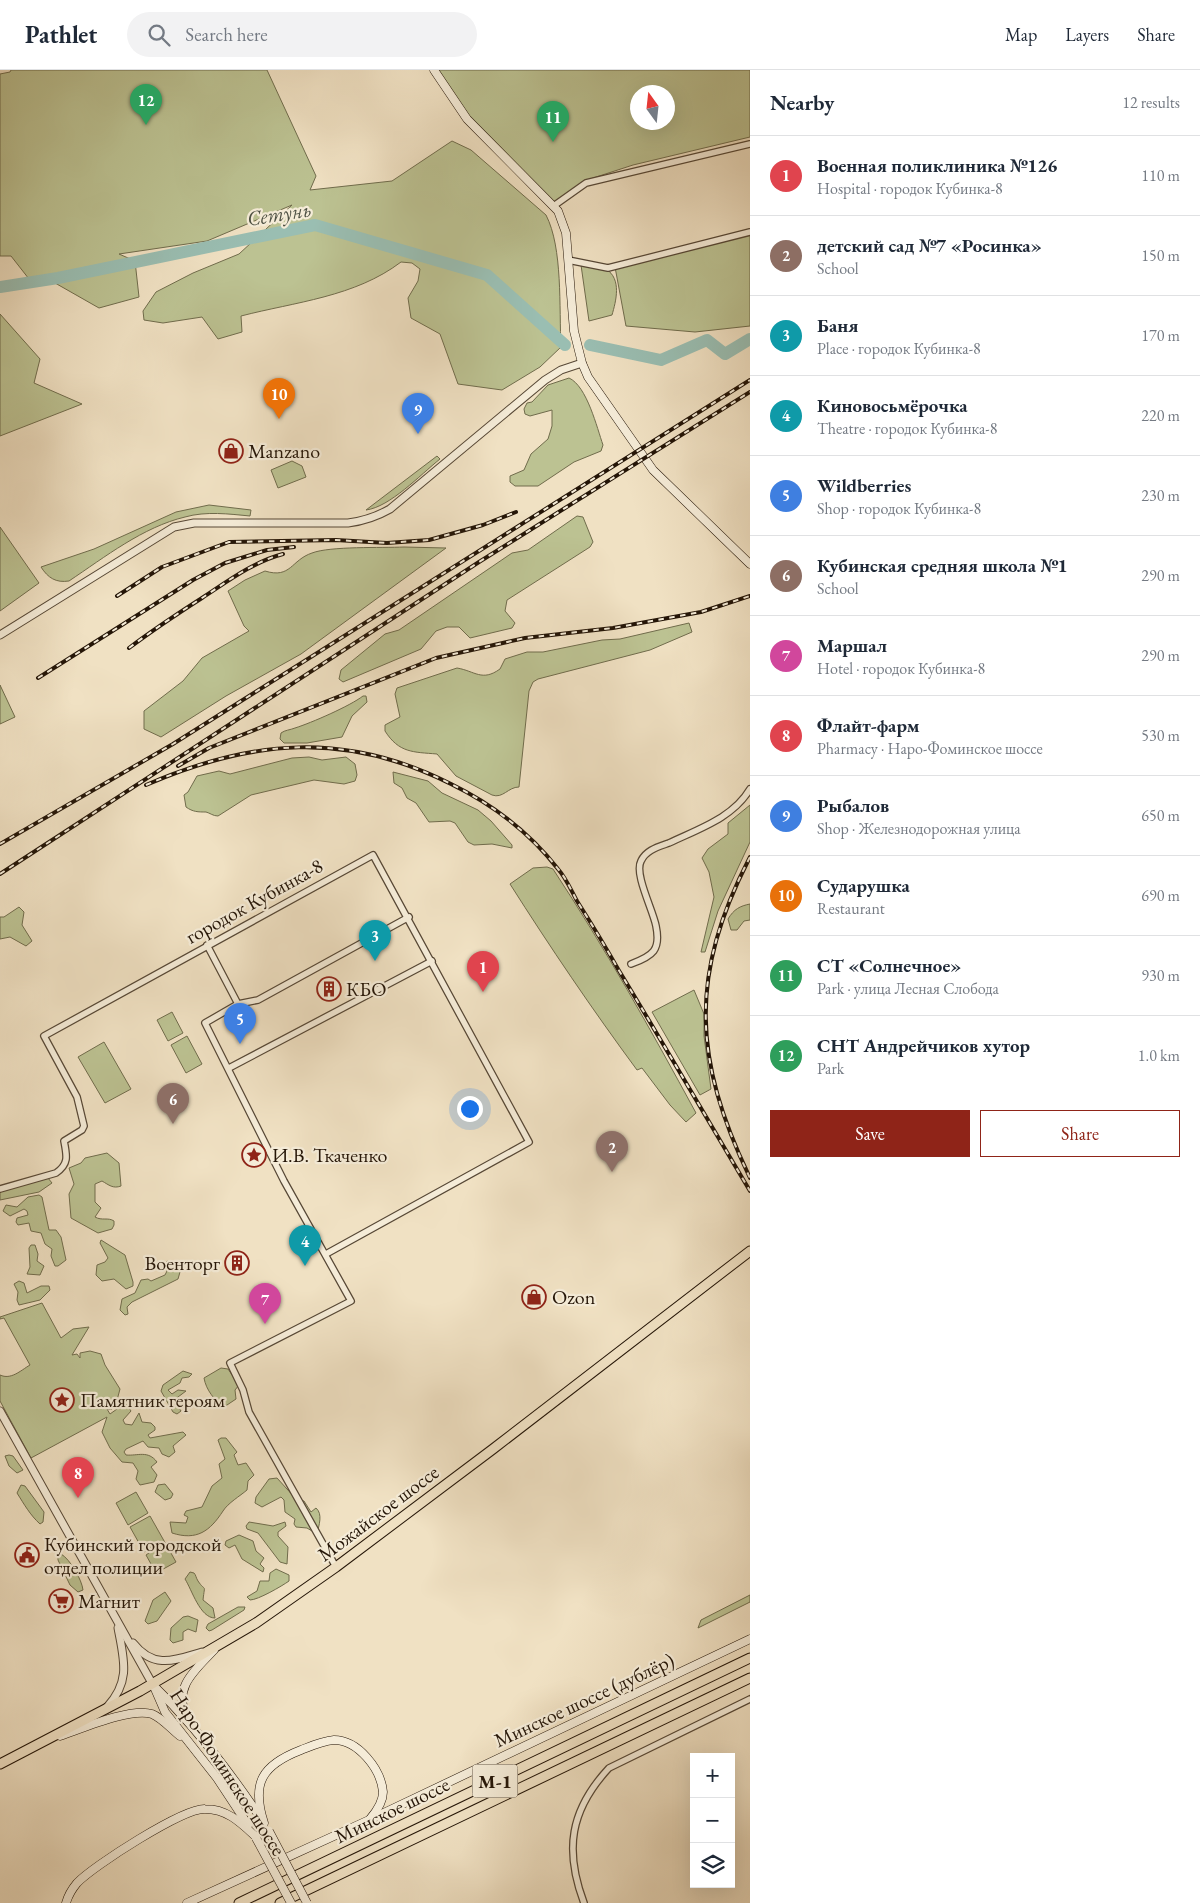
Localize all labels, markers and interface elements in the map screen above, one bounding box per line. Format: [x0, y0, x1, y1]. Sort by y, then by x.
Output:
search box [127, 12, 477, 57]
text: Pathlet [25, 19, 97, 50]
icon: search [145, 21, 173, 49]
text: Search here [185, 22, 268, 47]
text: Map [1005, 23, 1037, 46]
text: Layers [1065, 23, 1109, 46]
text: Share [1137, 23, 1175, 46]
pin: 12 [130, 84, 162, 125]
north arrow [630, 85, 675, 130]
text: Nearby [770, 89, 834, 116]
text: 12 results [1122, 92, 1180, 113]
pin: 11 [537, 101, 569, 142]
text: Военная поликлиника №126 [817, 153, 1057, 178]
text: 1 [782, 165, 790, 186]
text: 110 m [1141, 165, 1180, 186]
text: Hospital · городок Кубинка-8 [817, 178, 1003, 199]
water label: Сетунь [245, 195, 313, 232]
text: детский сад №7 «Росинка» [817, 233, 1042, 258]
text: 2 [782, 245, 790, 266]
text: 150 m [1141, 245, 1180, 266]
text: School [817, 258, 859, 279]
text: Баня [817, 313, 858, 338]
text: 3 [782, 325, 790, 346]
text: 170 m [1141, 325, 1180, 346]
text: Place · городок Кубинка-8 [817, 338, 981, 359]
pin: 10 [263, 378, 295, 419]
pin: 9 [402, 393, 434, 434]
text: Киновосьмёрочка [817, 393, 967, 418]
text: 4 [782, 405, 790, 426]
text: 220 m [1141, 405, 1180, 426]
text: Theatre · городок Кубинка-8 [817, 418, 997, 439]
shop icon: Manzano [218, 438, 244, 464]
place label: Manzano [248, 438, 320, 464]
text: Wildberries [817, 473, 911, 498]
text: 5 [782, 485, 790, 506]
text: 230 m [1141, 485, 1180, 506]
text: Shop · городок Кубинка-8 [817, 498, 981, 519]
text: Кубинская средняя школа №1 [817, 553, 1068, 578]
text: 6 [782, 565, 790, 586]
text: 290 m [1141, 565, 1180, 586]
text: School [817, 578, 859, 599]
text: Маршал [817, 633, 887, 658]
text: 7 [782, 645, 790, 666]
text: 290 m [1141, 645, 1180, 666]
text: Hotel · городок Кубинка-8 [817, 658, 985, 679]
text: Флайт-фарм [817, 713, 920, 738]
text: 8 [782, 725, 790, 746]
text: 530 m [1141, 725, 1180, 746]
text: Pharmacy · Наро-Фоминское шоссе [817, 738, 1043, 759]
text: Рыбалов [817, 793, 889, 818]
text: 9 [782, 805, 790, 826]
text: 650 m [1141, 805, 1180, 826]
text: Shop · Железнодорожная улица [817, 818, 1021, 839]
street label: городок Кубинка-8 [181, 852, 327, 950]
text: Сударушка [817, 873, 910, 898]
text: 10 [778, 885, 794, 906]
text: 690 m [1141, 885, 1180, 906]
text: Restaurant [817, 898, 885, 919]
pin: 3 [359, 920, 391, 961]
pin: 1 [467, 951, 499, 992]
text: СТ «Солнечное» [817, 953, 961, 978]
text: 11 [778, 965, 794, 986]
text: 930 m [1141, 965, 1180, 986]
building icon: КБО [316, 976, 342, 1002]
place label: КБО [346, 976, 386, 1002]
text: Park · улица Лесная Слобода [817, 978, 999, 999]
pin: 5 [224, 1003, 256, 1044]
text: СНТ Андрейчиков хутор [817, 1033, 1030, 1058]
text: 12 [778, 1045, 794, 1066]
text: 1.0 km [1138, 1045, 1180, 1066]
text: Park [817, 1058, 844, 1079]
pin: 6 [157, 1083, 189, 1124]
your location [457, 1096, 483, 1122]
button: Save [770, 1110, 970, 1157]
button: Share [980, 1110, 1180, 1157]
pin: 2 [596, 1131, 628, 1172]
place icon: И.В. Ткаченко [241, 1142, 267, 1168]
place label: И.В. Ткаченко [272, 1142, 388, 1168]
pin: 4 [289, 1225, 321, 1266]
place label: Военторг [145, 1250, 220, 1276]
building icon: Военторг [224, 1250, 250, 1276]
pin: 7 [249, 1283, 281, 1324]
shop icon: Ozon [521, 1284, 547, 1310]
place label: Ozon [552, 1284, 596, 1310]
place icon: Памятник героям [49, 1387, 75, 1413]
place label: Памятник героям [80, 1387, 226, 1413]
pin: 8 [62, 1457, 94, 1498]
street label: Можайское шоссе [312, 1459, 444, 1567]
place label: Кубинский городской отдел полиции [44, 1531, 222, 1580]
public building icon: Кубинский городской отдел полиции [14, 1542, 40, 1568]
supermarket icon: Магнит [48, 1588, 74, 1614]
place label: Магнит [78, 1588, 140, 1614]
street label: Минское шоссе (дублёр) [490, 1647, 678, 1753]
street label: Наро-Фоминское шоссе [164, 1684, 292, 1861]
map controls [690, 1753, 735, 1888]
button: + [690, 1753, 735, 1798]
road number: М-1 [472, 1764, 518, 1798]
street label: Минское шоссе [330, 1771, 454, 1849]
button: − [690, 1798, 735, 1843]
button: layers [690, 1843, 735, 1888]

